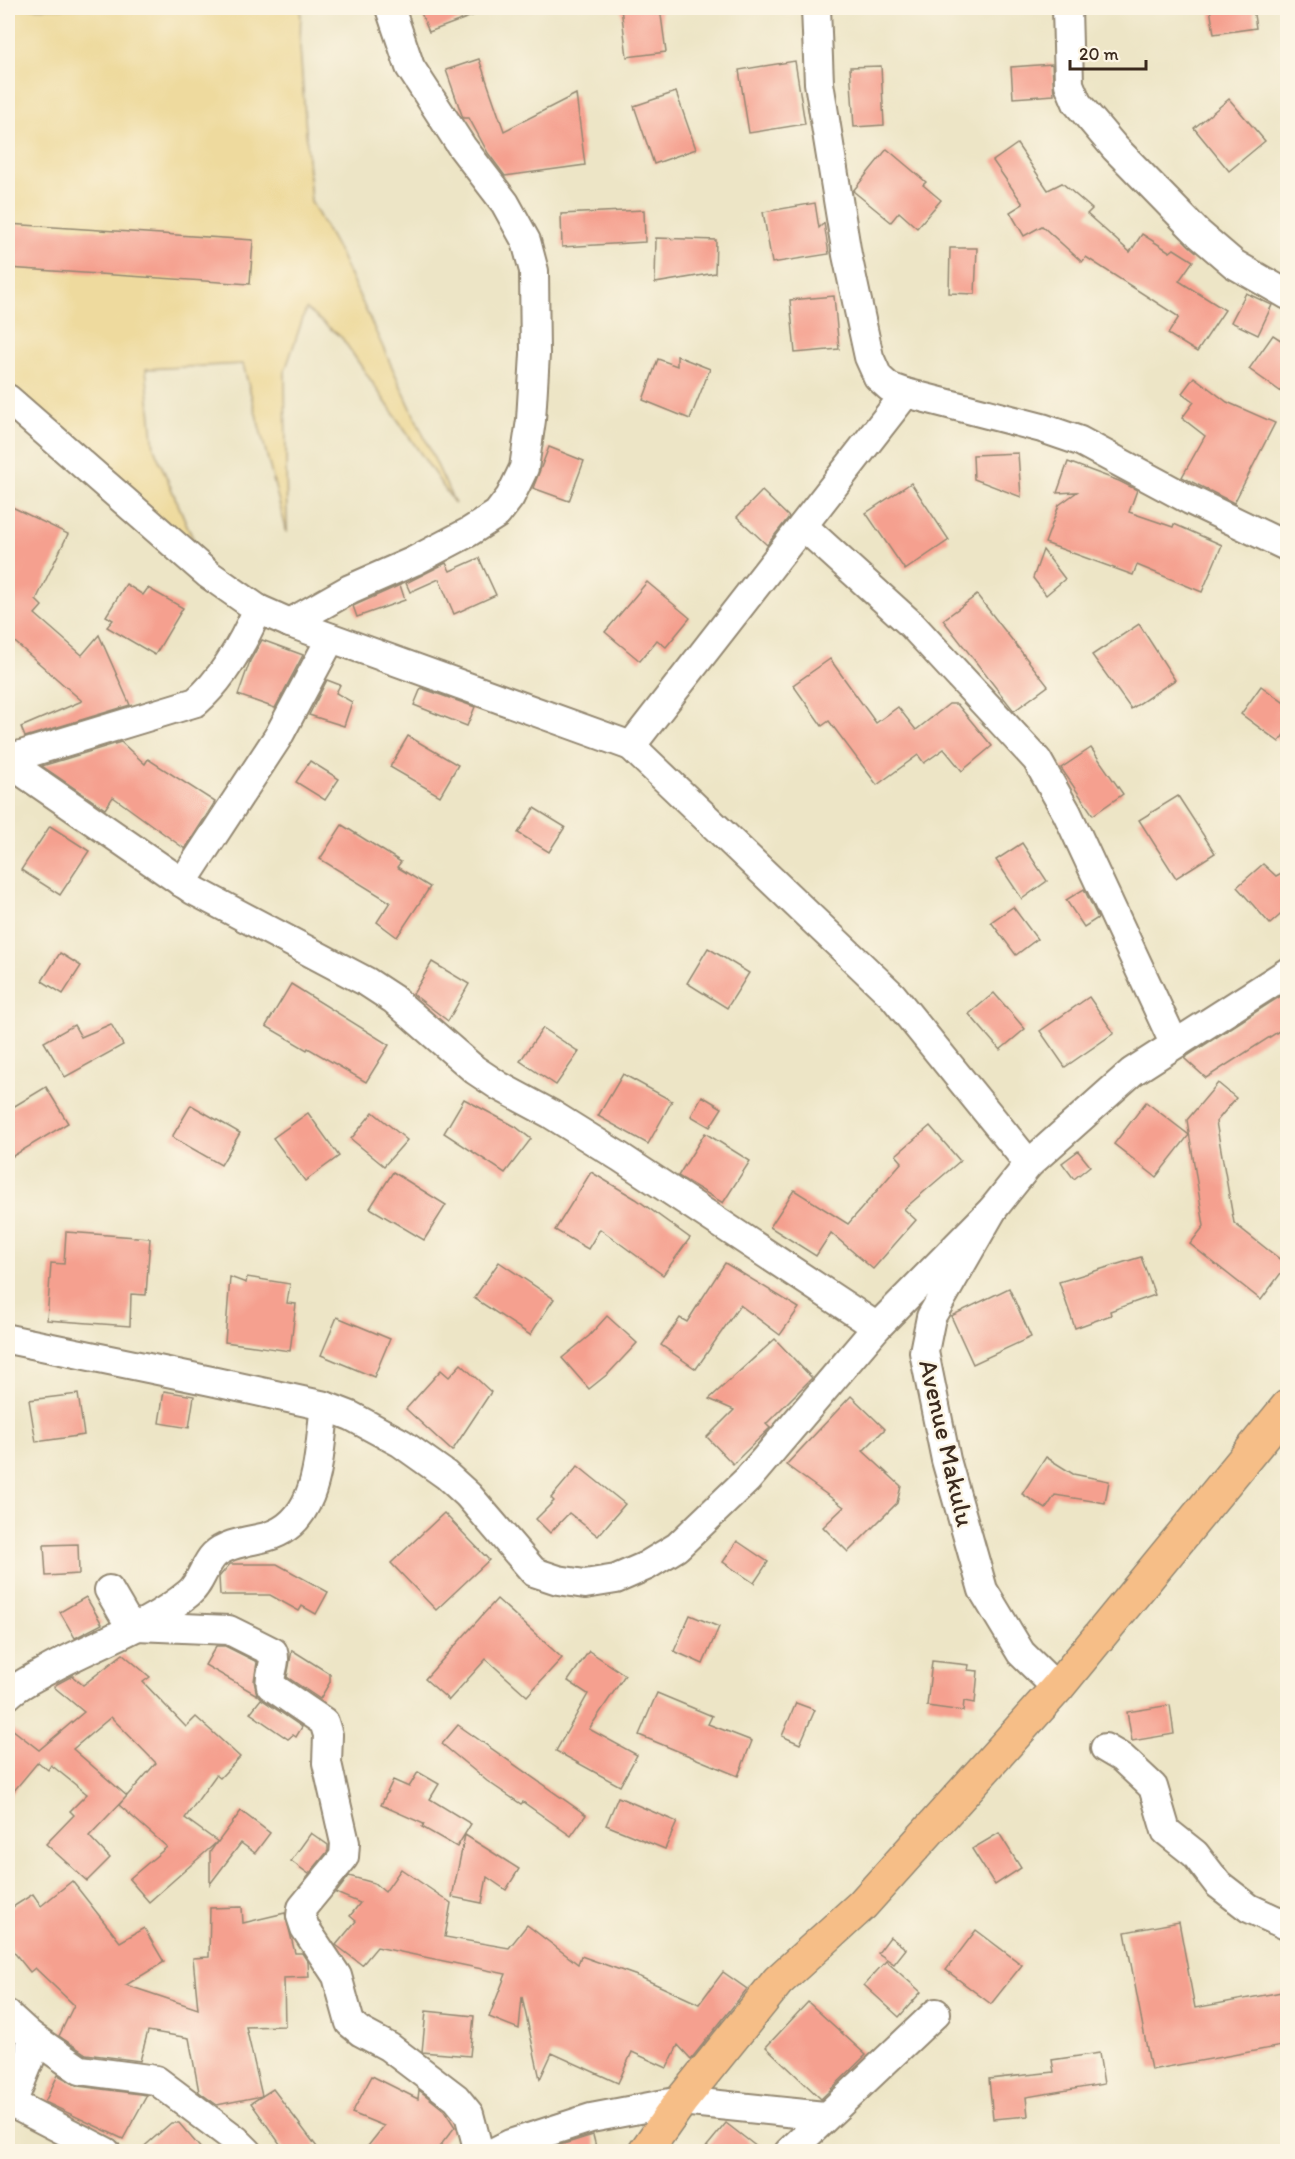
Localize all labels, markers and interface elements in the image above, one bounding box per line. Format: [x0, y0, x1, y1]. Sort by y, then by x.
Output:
scale bar [1070, 33, 1146, 71]
text: 20 m [1079, 43, 1119, 65]
street label: Avenue Makulu [912, 1356, 982, 1530]

